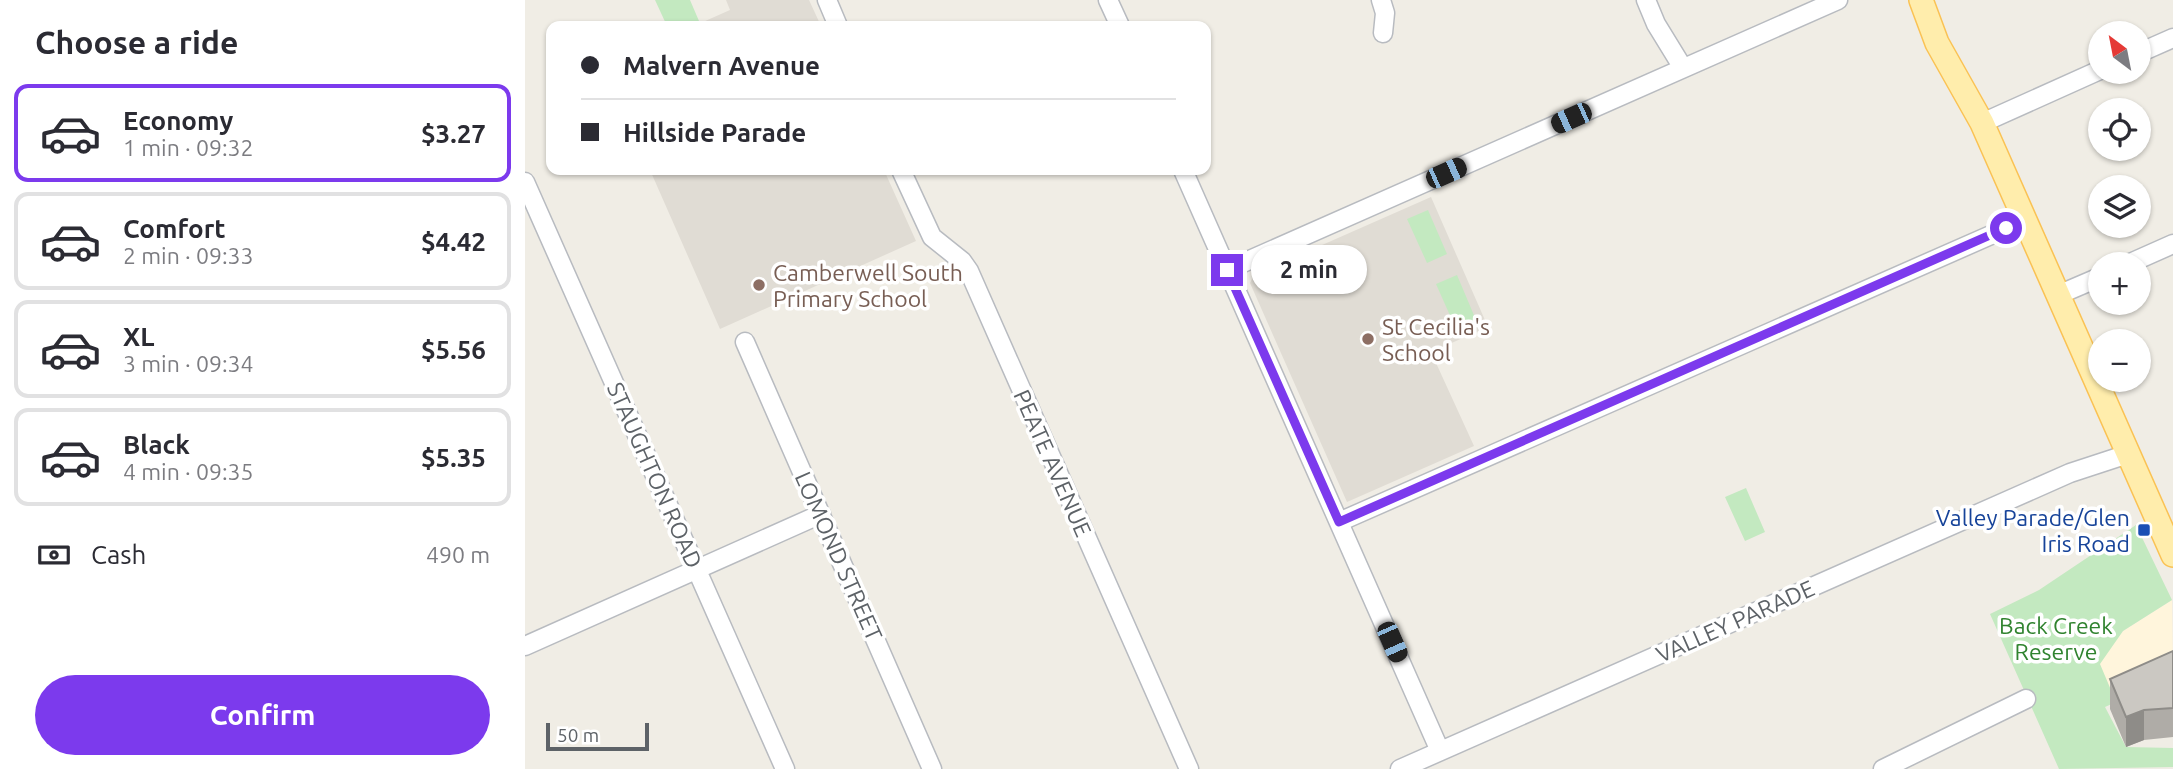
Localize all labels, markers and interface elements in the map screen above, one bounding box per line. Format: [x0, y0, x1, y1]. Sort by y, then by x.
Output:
north arrow [2088, 21, 2151, 84]
map controls [2088, 21, 2151, 392]
text: Choose a ride [35, 24, 238, 60]
text: Malvern Avenue [623, 51, 820, 80]
button: locate [2088, 98, 2151, 161]
car [1548, 100, 1595, 136]
icon: car [39, 102, 102, 165]
text: Economy [123, 106, 233, 135]
text: Hillside Parade [623, 118, 806, 147]
text: $3.27 [421, 119, 486, 148]
text: 1 min · 09:32 [123, 135, 254, 160]
car [1423, 155, 1470, 191]
button: layers [2088, 175, 2151, 238]
icon: car [39, 210, 102, 273]
route start [1990, 212, 2022, 244]
text: Comfort [123, 214, 226, 243]
text: $4.42 [421, 227, 486, 256]
text: 2 min · 09:33 [123, 243, 254, 268]
callout: 2 min [1251, 246, 1367, 294]
button: + [2088, 252, 2151, 315]
route end [1211, 254, 1243, 286]
text: 2 min [1280, 257, 1338, 282]
place label: Camberwell South Primary School [773, 260, 963, 311]
marker: Camberwell South Primary School [751, 277, 767, 293]
place label: St Cecilia's School [1382, 314, 1490, 365]
icon: car [39, 318, 102, 381]
text: XL [123, 322, 154, 351]
button: − [2088, 329, 2151, 392]
marker: St Cecilia's School [1360, 331, 1376, 347]
text: $5.56 [421, 335, 486, 364]
text: 3 min · 09:34 [123, 351, 254, 376]
street label: STAUGHTON ROAD [603, 378, 707, 572]
street label: PEATE AVENUE [1009, 386, 1097, 540]
icon: car [39, 426, 102, 489]
text: Black [123, 430, 190, 459]
text: $5.35 [421, 443, 486, 472]
text: 4 min · 09:35 [123, 459, 254, 484]
street label: LOMOND STREET [791, 468, 888, 645]
place label: Valley Parade/Glen Iris Road [1936, 505, 2130, 556]
marker: Valley Parade/Glen Iris Road [2136, 522, 2152, 538]
icon: cash [35, 536, 73, 574]
text: Cash [91, 540, 146, 569]
text: 490 m [426, 542, 490, 567]
street label: VALLEY PARADE [1652, 575, 1818, 667]
park label: Back Creek Reserve [1999, 613, 2113, 664]
car [1374, 619, 1411, 665]
button: Confirm [35, 675, 490, 755]
scale bar [546, 720, 649, 752]
text: 50 m [557, 724, 599, 746]

